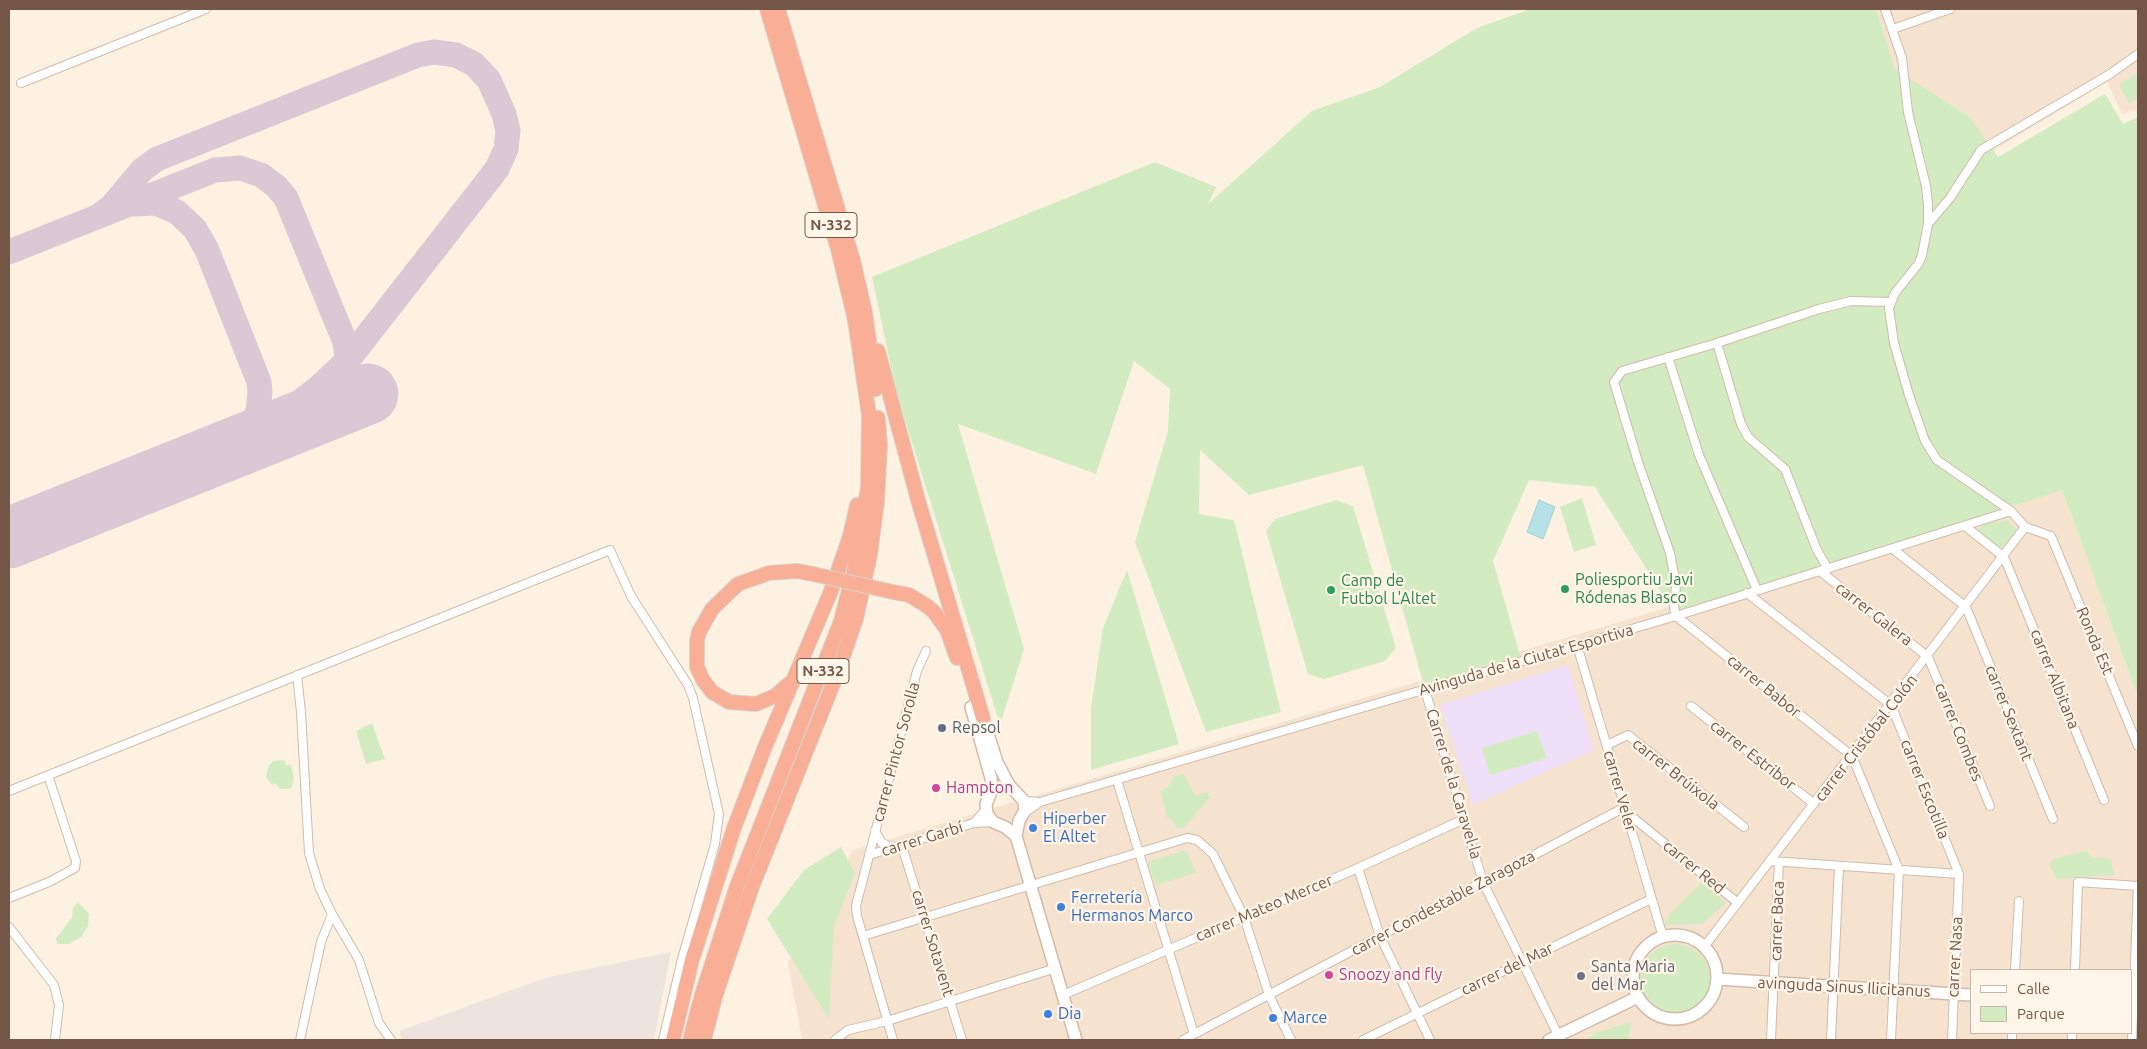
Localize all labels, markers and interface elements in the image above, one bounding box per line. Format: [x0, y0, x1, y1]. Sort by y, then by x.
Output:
road number: N-332 [805, 212, 857, 238]
place label: Poliesportiu Javi Ródenas Blasco [1575, 570, 1693, 608]
place label: Camp de Futbol L'Altet [1341, 571, 1436, 609]
street label: carrer Galera [1832, 578, 1916, 650]
marker: Poliesportiu Javi Ródenas Blasco [1559, 583, 1571, 595]
marker: Camp de Futbol L'Altet [1325, 584, 1337, 596]
street label: Ronda Est [2072, 604, 2118, 678]
street label: Avinguda de la Ciutat Esportiva [1416, 620, 1636, 700]
street label: carrer Albitana [2026, 626, 2084, 732]
street label: carrer Babor [1723, 650, 1805, 722]
road number: N-332 [797, 658, 849, 684]
street label: carrer Sextant [1981, 662, 2037, 764]
street label: carrer Cristóbal Colón [1810, 671, 1922, 805]
street label: carrer Pintor Sorolla [868, 680, 924, 824]
street label: carrer Combes [1931, 680, 1987, 784]
street label: Carrer de la Caravel·la [1422, 707, 1486, 861]
street label: carrer Estribor [1706, 716, 1800, 794]
place label: Repsol [952, 718, 1001, 738]
marker: Repsol [936, 722, 948, 734]
street label: carrer Brúixola [1629, 734, 1723, 814]
street label: carrer Escotilla [1896, 736, 1954, 842]
street label: carrer Veler [1599, 748, 1641, 834]
place label: Hampton [946, 778, 1013, 798]
marker: Hampton [930, 782, 942, 794]
place label: Hiperber El Altet [1043, 809, 1107, 847]
street label: carrer Garbí [879, 817, 965, 861]
marker: Hiperber El Altet [1027, 822, 1039, 834]
street label: carrer Red [1659, 836, 1729, 898]
street label: carrer Condestable Zaragoza [1348, 846, 1538, 960]
street label: carrer Mateo Mercer [1192, 870, 1336, 946]
street label: carrer Baca [1766, 881, 1788, 961]
street label: carrer Sotavent [908, 887, 958, 999]
place label: Ferretería Hermanos Marco [1071, 888, 1193, 926]
marker: Ferretería Hermanos Marco [1055, 901, 1067, 913]
street label: carrer Nasa [1943, 916, 1967, 998]
street label: carrer del Mar [1458, 938, 1556, 1000]
place label: Santa Maria del Mar [1591, 957, 1675, 995]
place label: Snoozy and fly [1339, 965, 1442, 985]
marker: Snoozy and fly [1323, 969, 1335, 981]
legend [1970, 969, 2132, 1034]
marker: Santa Maria del Mar [1575, 970, 1587, 982]
street label: avinguda Sinus Ilicitanus [1757, 973, 1931, 1001]
text: Calle [2017, 980, 2050, 997]
place label: Dia [1058, 1004, 1081, 1024]
text: Parque [2017, 1005, 2065, 1022]
marker: Dia [1042, 1008, 1054, 1020]
place label: Marce [1283, 1008, 1327, 1028]
marker: Marce [1267, 1012, 1279, 1024]

